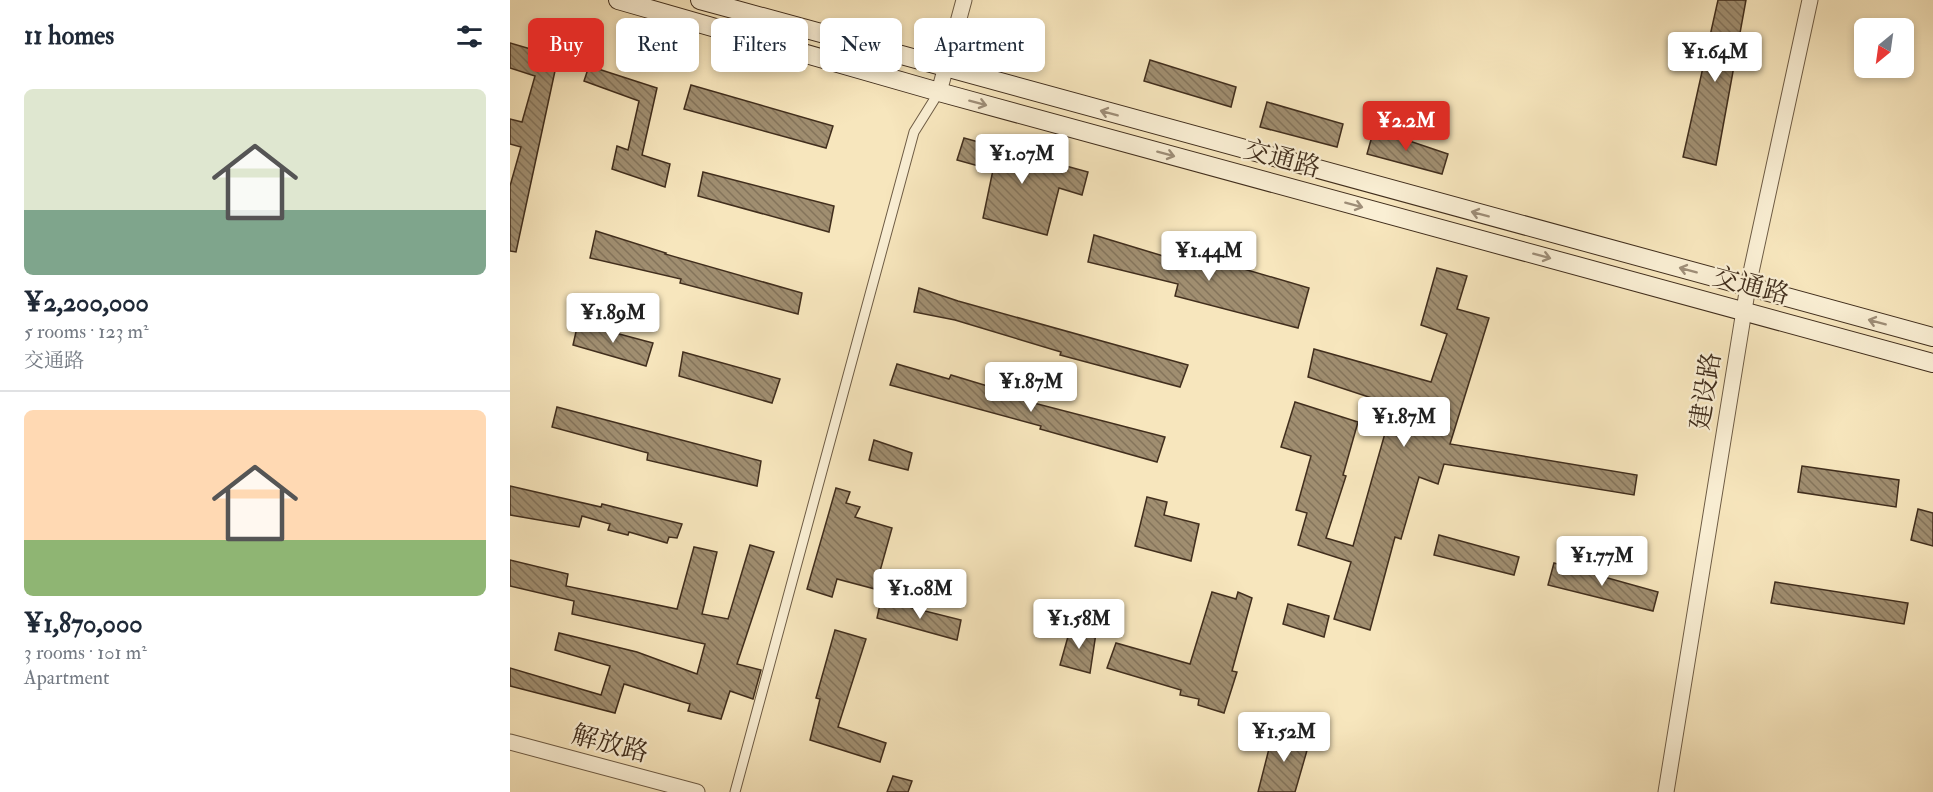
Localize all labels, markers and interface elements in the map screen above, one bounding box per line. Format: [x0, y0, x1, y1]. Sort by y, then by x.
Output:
chip: Buy [528, 18, 604, 72]
chip: Rent [616, 18, 699, 72]
chip: Filters [711, 18, 808, 72]
chip: New [820, 18, 902, 72]
chip: Apartment [914, 18, 1045, 72]
north arrow [1854, 18, 1914, 78]
map controls [1854, 18, 1914, 78]
text: 11 homes [24, 20, 114, 52]
icon: filters [453, 20, 486, 53]
pin: ¥1.64M [1666, 32, 1764, 83]
text: ¥1.64M [1682, 39, 1748, 64]
one-way arrow [968, 97, 987, 109]
pin: ¥2.2M [1364, 101, 1448, 152]
one-way arrow [1100, 107, 1119, 118]
text: ¥2.2M [1377, 108, 1435, 133]
icon: home [201, 128, 309, 236]
street label: 交通路 [1240, 133, 1324, 185]
pin: ¥1.07M [973, 134, 1071, 185]
text: ¥1.07M [990, 141, 1054, 166]
one-way arrow [1156, 148, 1175, 160]
one-way arrow [1344, 200, 1363, 211]
one-way arrow [1471, 208, 1490, 219]
pin: ¥1.44M [1160, 231, 1258, 282]
text: ¥1.44M [1175, 238, 1243, 263]
one-way arrow [1532, 251, 1551, 262]
street label: 交通路 [1709, 260, 1793, 312]
one-way arrow [1679, 264, 1698, 276]
text: ¥2,200,000 [24, 287, 149, 319]
pin: ¥1.89M [564, 293, 662, 344]
text: ¥1.89M [580, 300, 646, 325]
one-way arrow [1867, 315, 1886, 327]
text: 5 rooms · 123 m² [24, 319, 149, 344]
text: 交通路 [24, 348, 84, 373]
street label: 建设路 [1684, 350, 1728, 432]
pin: ¥1.87M [982, 362, 1080, 413]
text: ¥1.87M [999, 369, 1063, 394]
pin: ¥1.87M [1355, 397, 1453, 448]
text: ¥1.87M [1372, 404, 1436, 429]
icon: home [201, 449, 309, 557]
pin: ¥1.77M [1553, 536, 1651, 587]
text: ¥1.77M [1571, 543, 1634, 568]
pin: ¥1.08M [871, 569, 969, 620]
text: ¥1.08M [887, 576, 953, 601]
pin: ¥1.58M [1030, 599, 1128, 650]
text: ¥1.58M [1047, 606, 1111, 631]
text: ¥1,870,000 [24, 608, 143, 640]
text: 3 rooms · 101 m² [24, 640, 147, 665]
text: Apartment [24, 665, 109, 690]
pin: ¥1.52M [1235, 712, 1333, 763]
street label: 解放路 [568, 718, 652, 770]
text: ¥1.52M [1252, 719, 1316, 744]

